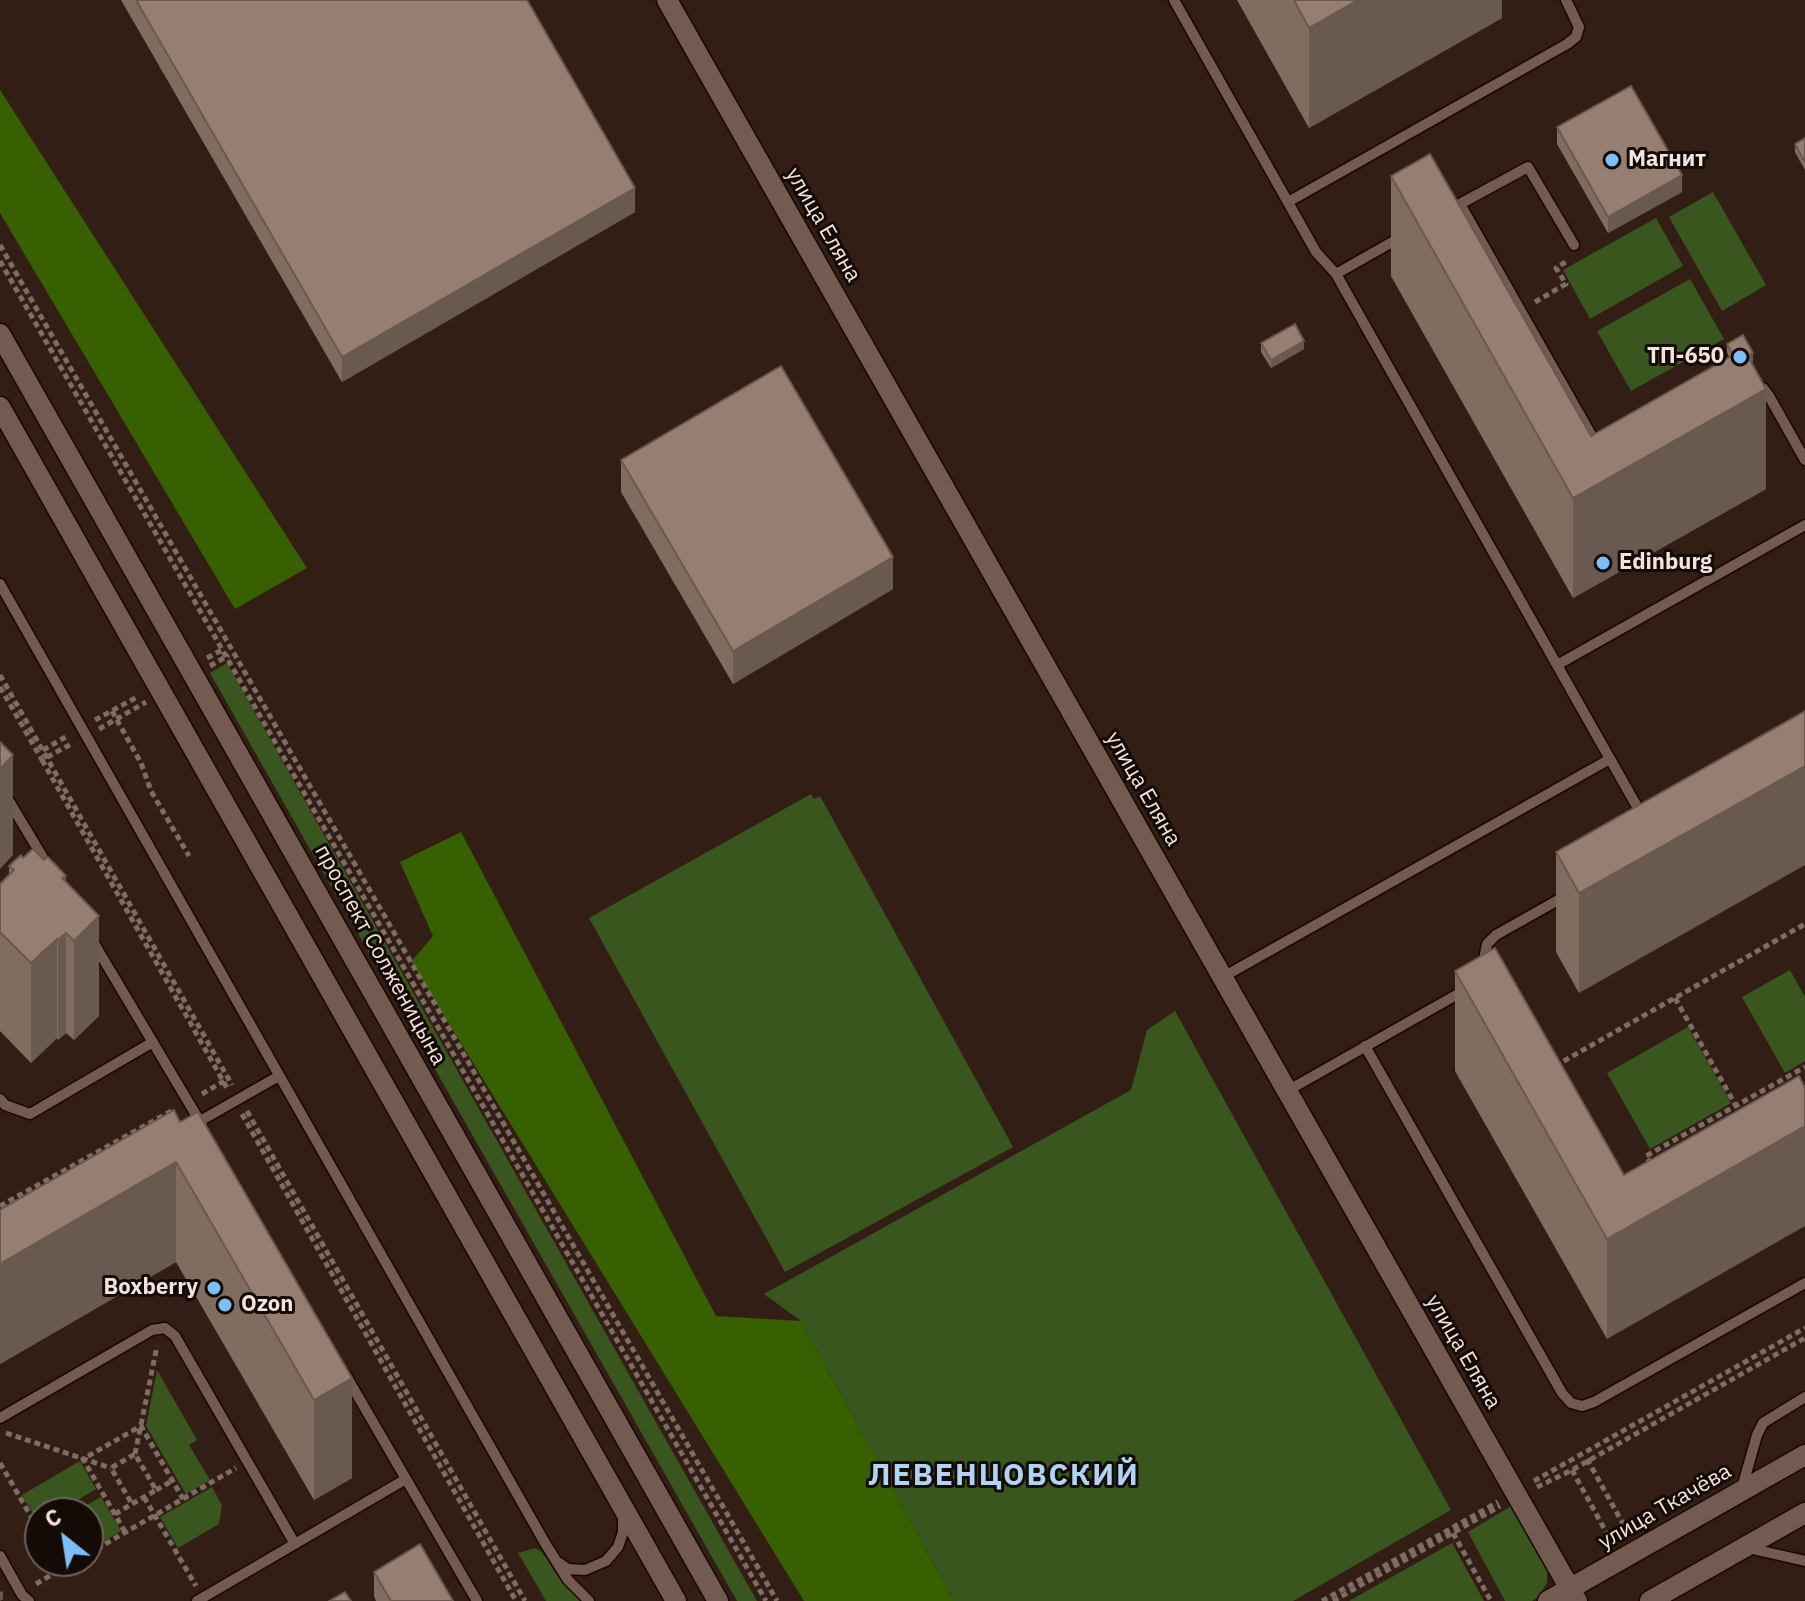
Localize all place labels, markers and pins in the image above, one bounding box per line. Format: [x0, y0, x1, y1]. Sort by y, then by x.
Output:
place label: Магнит [1628, 147, 1706, 173]
marker: Магнит [1603, 151, 1621, 169]
place label: ТП-650 [1647, 344, 1724, 370]
marker: ТП-650 [1731, 348, 1749, 366]
place label: Edinburg [1619, 550, 1712, 576]
marker: Edinburg [1594, 554, 1612, 572]
place label: Boxberry [104, 1275, 198, 1301]
marker: Boxberry [205, 1279, 223, 1297]
place label: Ozon [241, 1292, 293, 1318]
marker: Ozon [216, 1296, 234, 1314]

